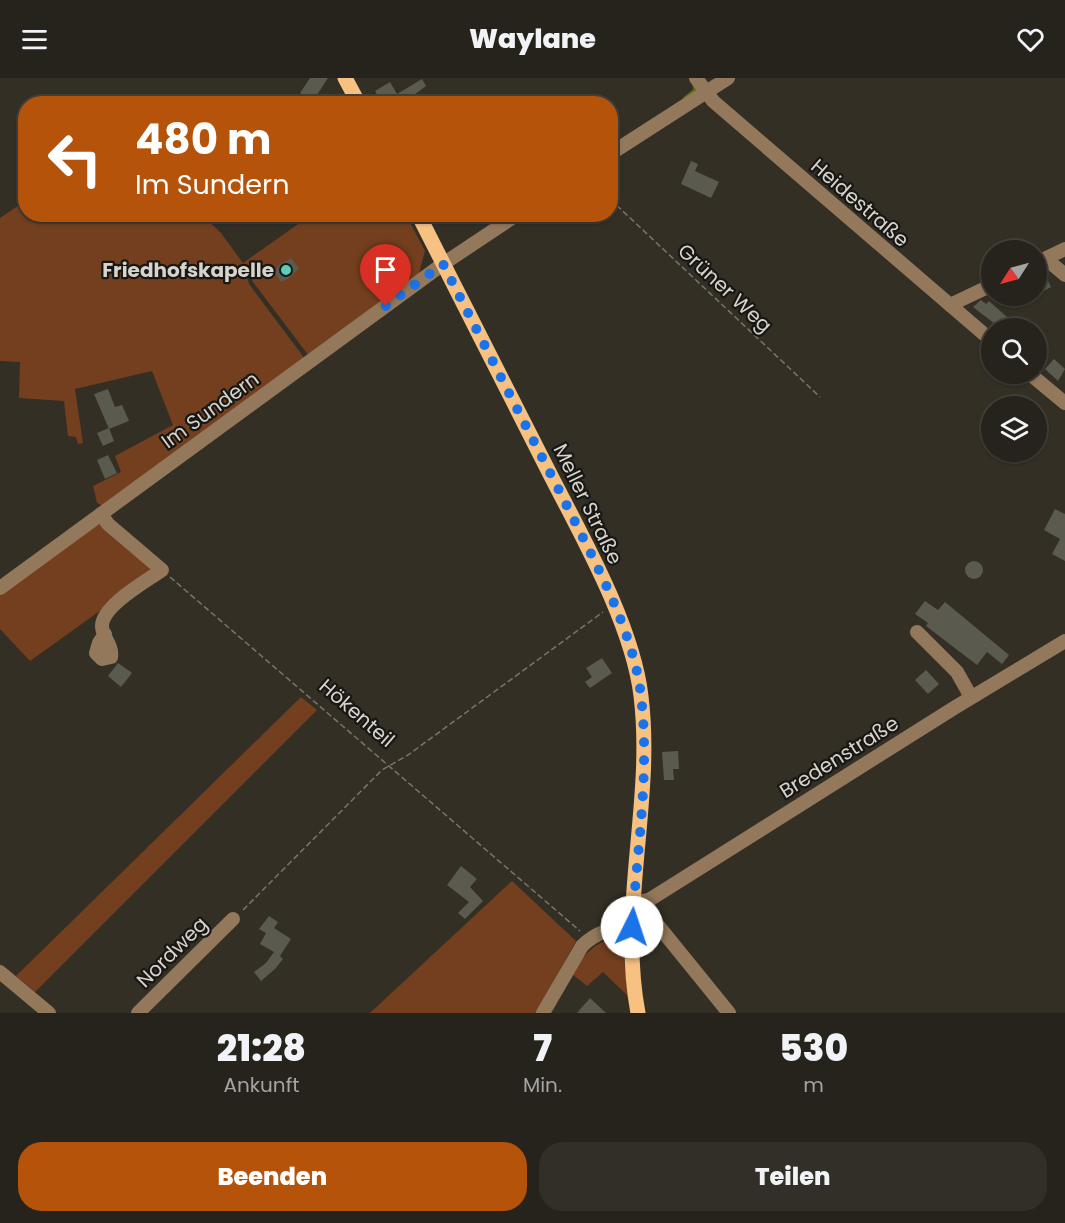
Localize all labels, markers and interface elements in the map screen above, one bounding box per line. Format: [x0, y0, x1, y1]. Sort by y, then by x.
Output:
text: Waylane [469, 20, 596, 57]
icon: menu [18, 23, 51, 56]
icon: heart [1014, 23, 1047, 56]
text: 480 m [135, 110, 271, 169]
icon: left [36, 120, 114, 198]
street label: Heidestraße [805, 152, 915, 254]
text: Im Sundern [135, 166, 289, 203]
street label: Grüner Weg [672, 237, 778, 339]
north arrow [981, 240, 1047, 306]
map controls [981, 240, 1047, 462]
pin [360, 244, 411, 306]
icon: arrive [369, 253, 402, 286]
place label: Friedhofskapelle [102, 256, 274, 284]
marker: Friedhofskapelle [279, 263, 293, 277]
button: search [981, 318, 1047, 384]
street label: Im Sundern [155, 365, 265, 455]
button: layers [981, 396, 1047, 462]
street label: Meller Straße [547, 439, 629, 569]
street label: Hökenteil [313, 672, 401, 754]
street label: Bredenstraße [774, 709, 904, 805]
position arrow [600, 895, 664, 959]
street label: Nordweg [130, 910, 214, 994]
text: 21:28 [217, 1023, 306, 1074]
text: 7 [533, 1023, 552, 1074]
text: 530 [779, 1023, 848, 1074]
text: Ankunft [223, 1071, 300, 1099]
text: Min. [523, 1071, 562, 1099]
text: m [803, 1071, 824, 1099]
button: Beenden [18, 1142, 527, 1211]
button: Teilen [539, 1142, 1047, 1211]

